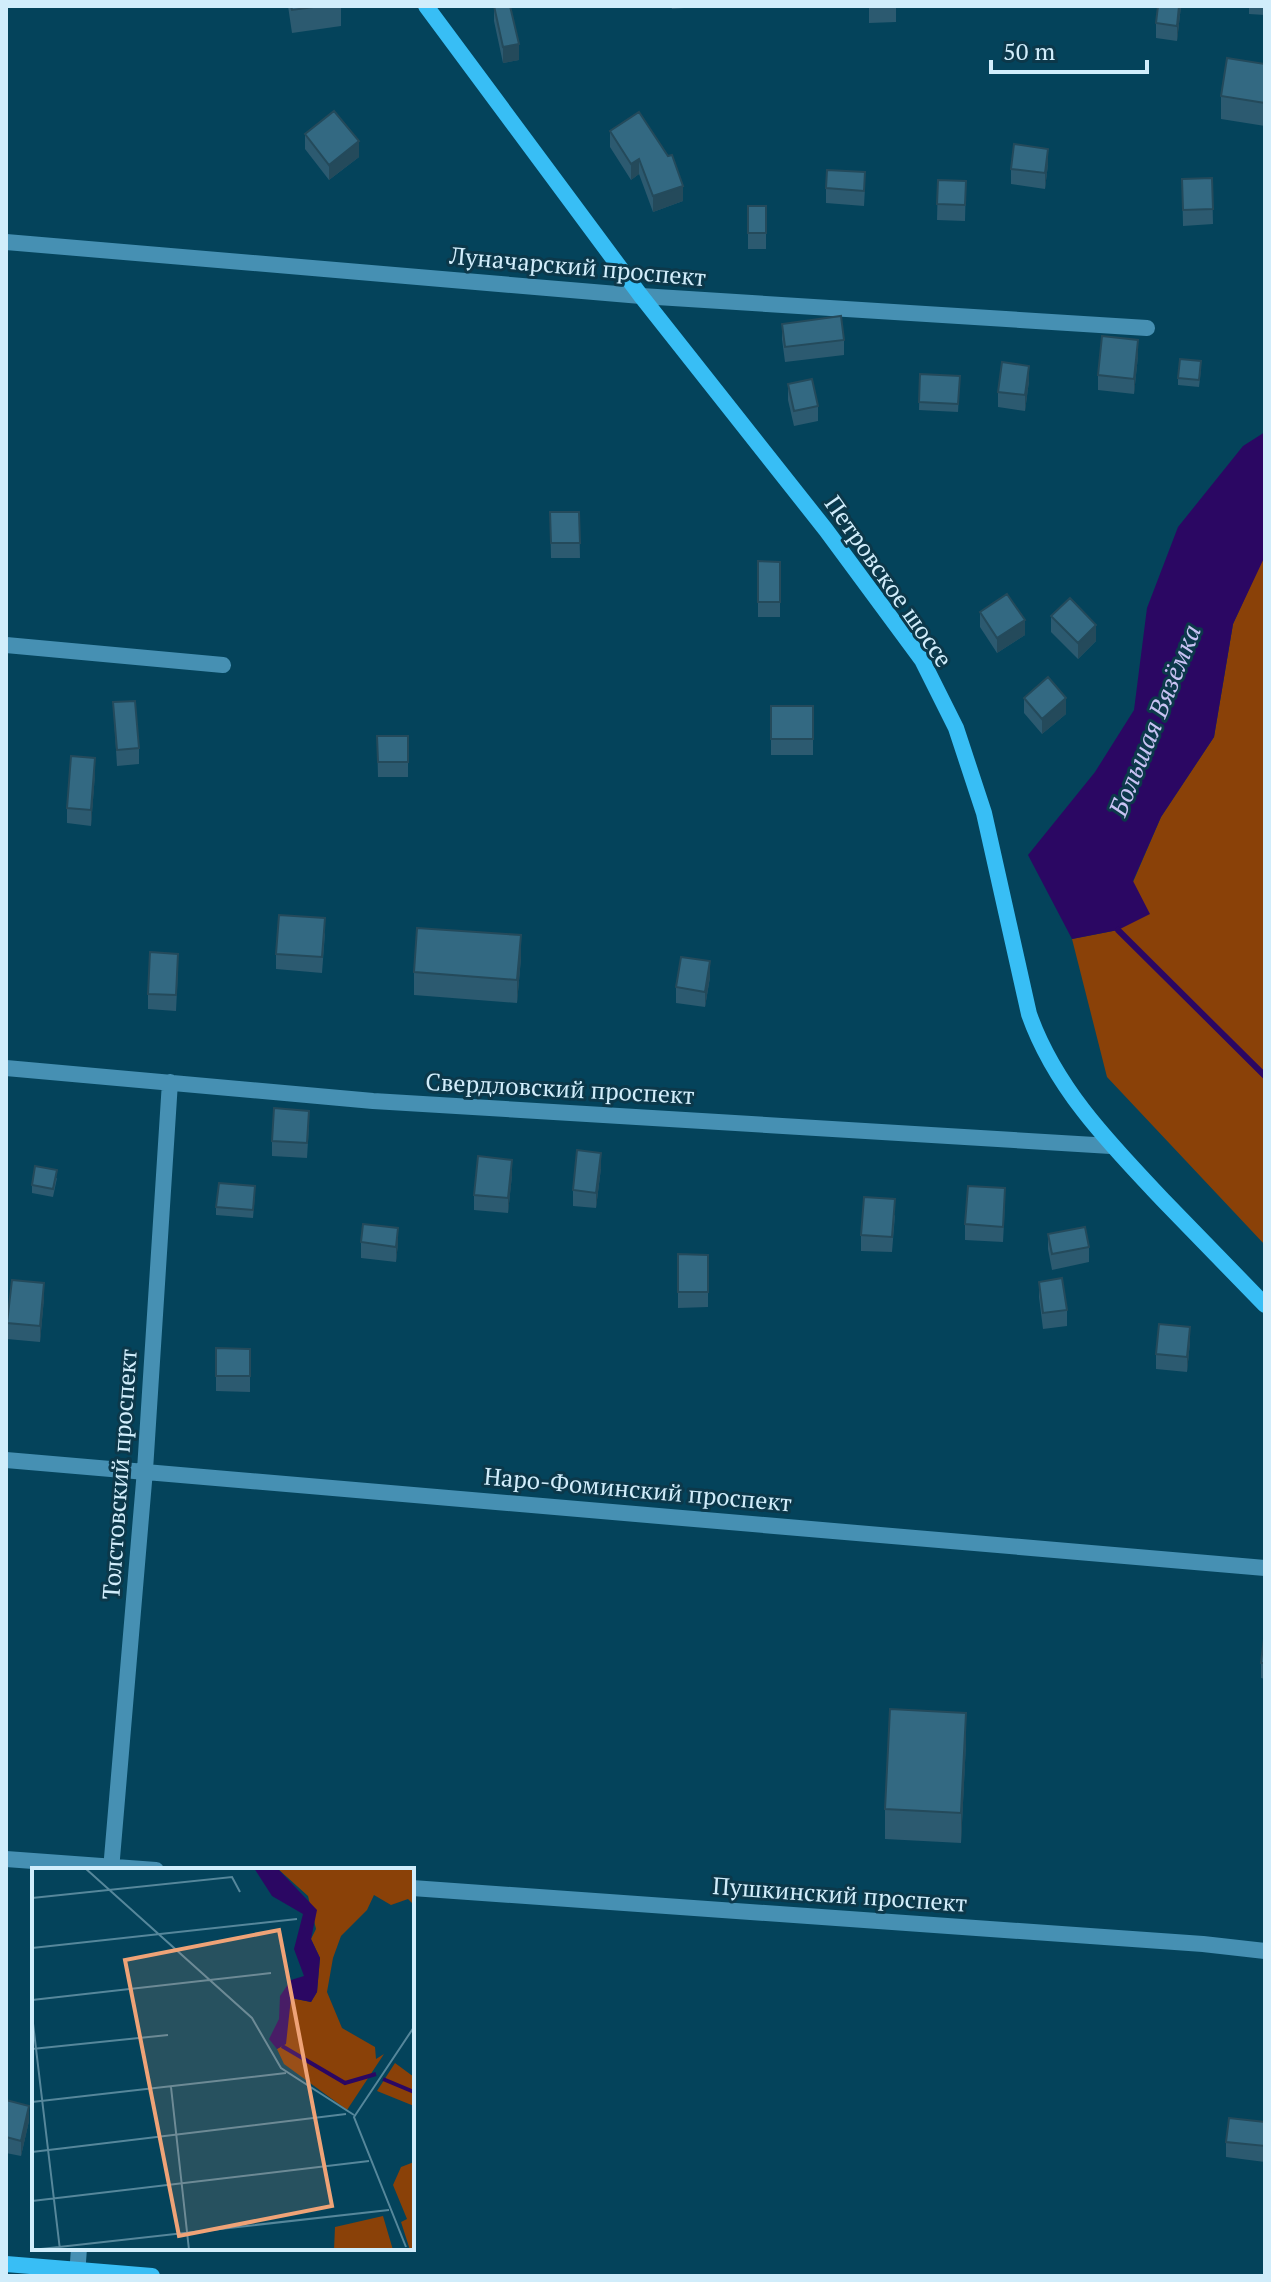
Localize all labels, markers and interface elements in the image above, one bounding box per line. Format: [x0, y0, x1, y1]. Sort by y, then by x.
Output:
scale bar [991, 24, 1147, 74]
text: 50 m [1003, 35, 1055, 67]
street label: Луначарский проспект [448, 239, 708, 293]
street label: Петровское шоссе [818, 489, 960, 673]
water label: Большая Вязёмка [1100, 619, 1208, 822]
street label: Свердловский проспект [425, 1065, 695, 1111]
street label: Толстовский проспект [94, 1348, 144, 1600]
street label: Наро-Фоминский проспект [483, 1460, 794, 1518]
inset map [32, 1868, 414, 2250]
street label: Пушкинский проспект [712, 1869, 968, 1919]

